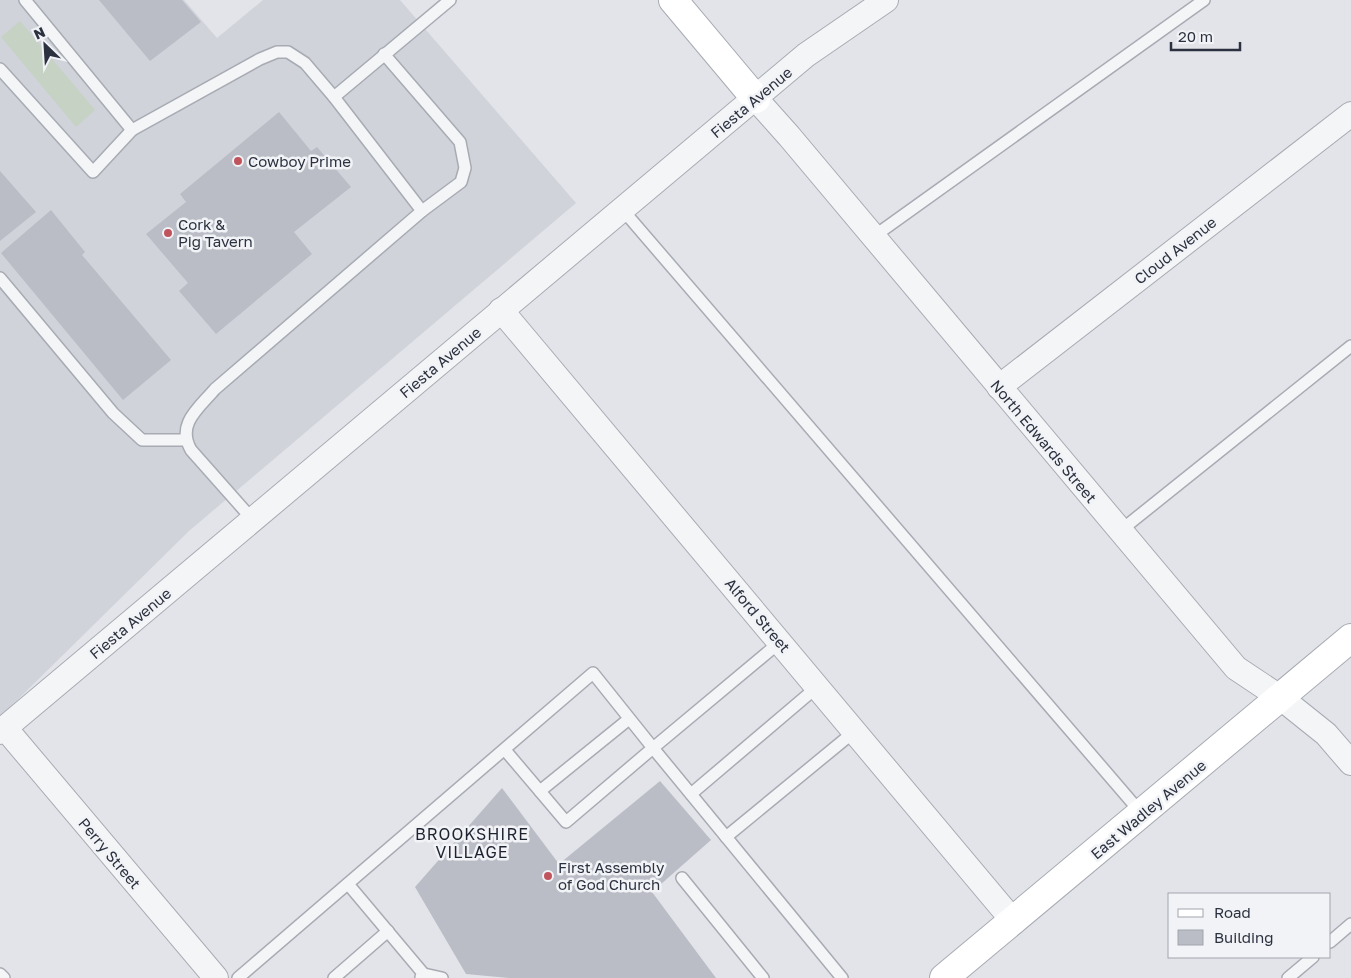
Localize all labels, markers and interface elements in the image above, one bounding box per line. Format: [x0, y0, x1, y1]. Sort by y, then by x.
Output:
north arrow [20, 20, 70, 70]
scale bar [1171, 20, 1240, 52]
text: N [31, 23, 48, 43]
text: 20 m [1178, 27, 1213, 45]
street label: Fiesta Avenue [707, 63, 796, 141]
place label: Cowboy Prime [248, 152, 351, 170]
marker: Cowboy Prime [232, 155, 244, 167]
street label: Cloud Avenue [1131, 212, 1220, 288]
place label: Cork & Pig Tavern [178, 215, 253, 250]
marker: Cork & Pig Tavern [162, 227, 174, 239]
street label: Fiesta Avenue [396, 323, 485, 401]
street label: North Edwards Street [987, 376, 1101, 506]
street label: Alford Street [722, 574, 794, 656]
street label: Fiesta Avenue [86, 584, 175, 662]
street label: East Wadley Avenue [1087, 755, 1209, 862]
street label: Perry Street [75, 814, 145, 892]
district label: BROOKSHIRE VILLAGE [415, 824, 529, 862]
place label: First Assembly of God Church [558, 858, 665, 893]
marker: First Assembly of God Church [542, 870, 554, 882]
legend [1168, 893, 1331, 958]
text: Road [1214, 903, 1251, 921]
text: Building [1214, 928, 1274, 946]

